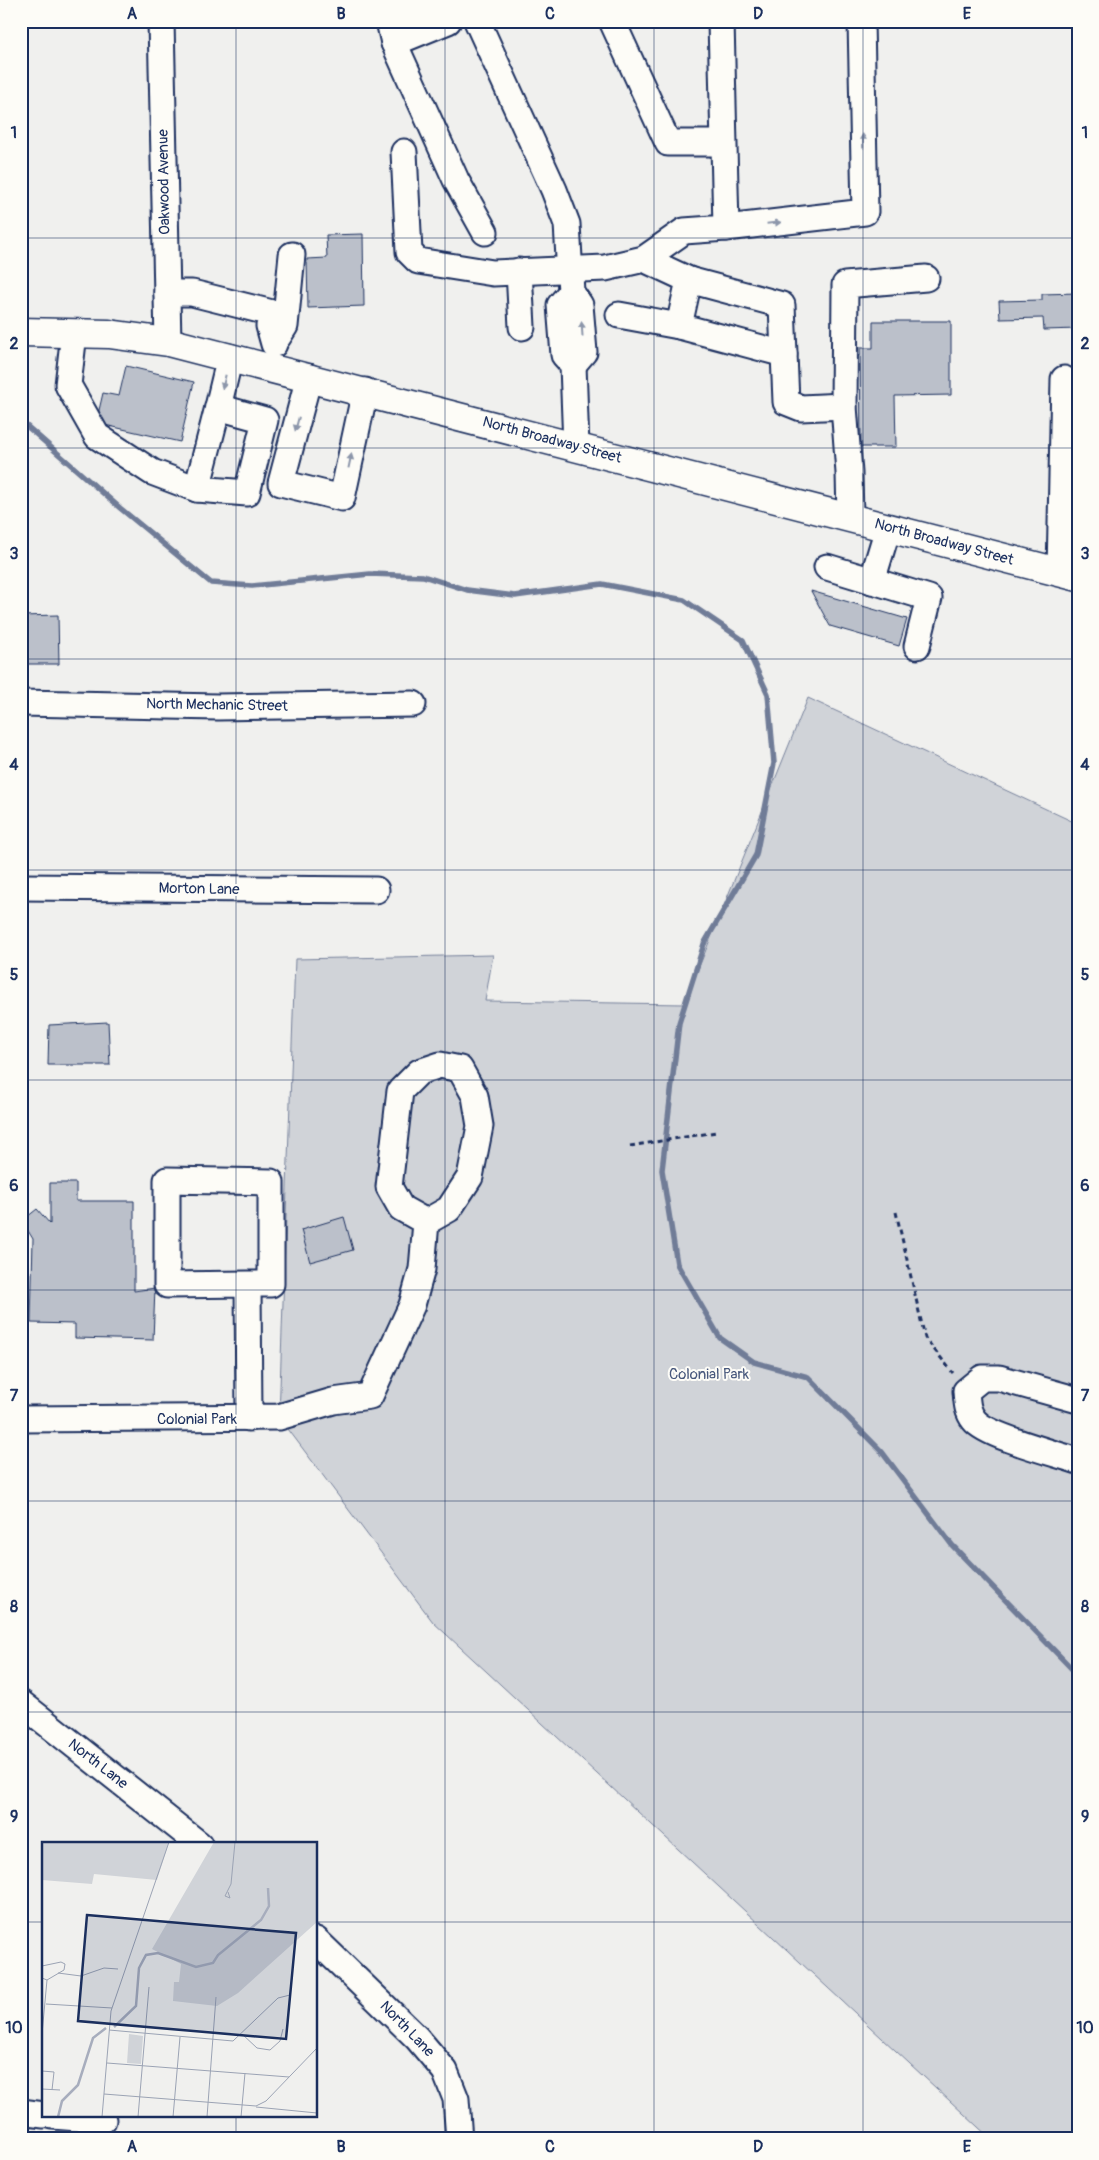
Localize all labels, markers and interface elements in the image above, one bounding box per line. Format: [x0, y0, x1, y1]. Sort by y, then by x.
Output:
text: A [127, 4, 138, 24]
text: B [336, 4, 346, 24]
text: C [545, 4, 555, 24]
text: D [753, 4, 763, 24]
text: E [963, 4, 972, 24]
text: 1 [11, 123, 17, 143]
text: 1 [1082, 123, 1088, 143]
street label: Oakwood Avenue [154, 128, 174, 235]
one-way arrow [859, 133, 867, 149]
one-way arrow [766, 219, 782, 227]
one-way arrow [578, 321, 586, 337]
text: 2 [10, 334, 19, 354]
text: 2 [1081, 334, 1090, 354]
one-way arrow [220, 375, 228, 390]
street label: North Broadway Street [480, 412, 625, 468]
one-way arrow [292, 416, 300, 431]
one-way arrow [346, 453, 354, 468]
street label: North Broadway Street [872, 514, 1017, 570]
text: 3 [10, 544, 19, 564]
text: 3 [1081, 544, 1090, 564]
street label: North Mechanic Street [146, 694, 289, 716]
text: 4 [9, 755, 19, 775]
text: 4 [1080, 755, 1090, 775]
street label: Morton Lane [158, 879, 240, 899]
text: 5 [10, 965, 19, 985]
text: 5 [1081, 965, 1090, 985]
text: 6 [9, 1176, 19, 1196]
text: 6 [1080, 1176, 1090, 1196]
park label: Colonial Park [669, 1365, 750, 1384]
text: 7 [10, 1386, 19, 1406]
text: 7 [1081, 1386, 1090, 1406]
street label: Colonial Park [157, 1410, 238, 1429]
text: 8 [10, 1597, 18, 1617]
text: 8 [1081, 1597, 1089, 1617]
street label: North Lane [64, 1735, 132, 1794]
text: 9 [10, 1807, 18, 1827]
text: 9 [1081, 1807, 1089, 1827]
inset map [42, 1842, 318, 2118]
street label: North Lane [376, 1997, 439, 2061]
text: 10 [5, 2018, 23, 2038]
text: 10 [1076, 2018, 1094, 2038]
text: A [127, 2137, 138, 2157]
text: B [336, 2137, 346, 2157]
text: C [545, 2137, 555, 2157]
text: D [753, 2137, 763, 2157]
text: E [963, 2137, 972, 2157]

